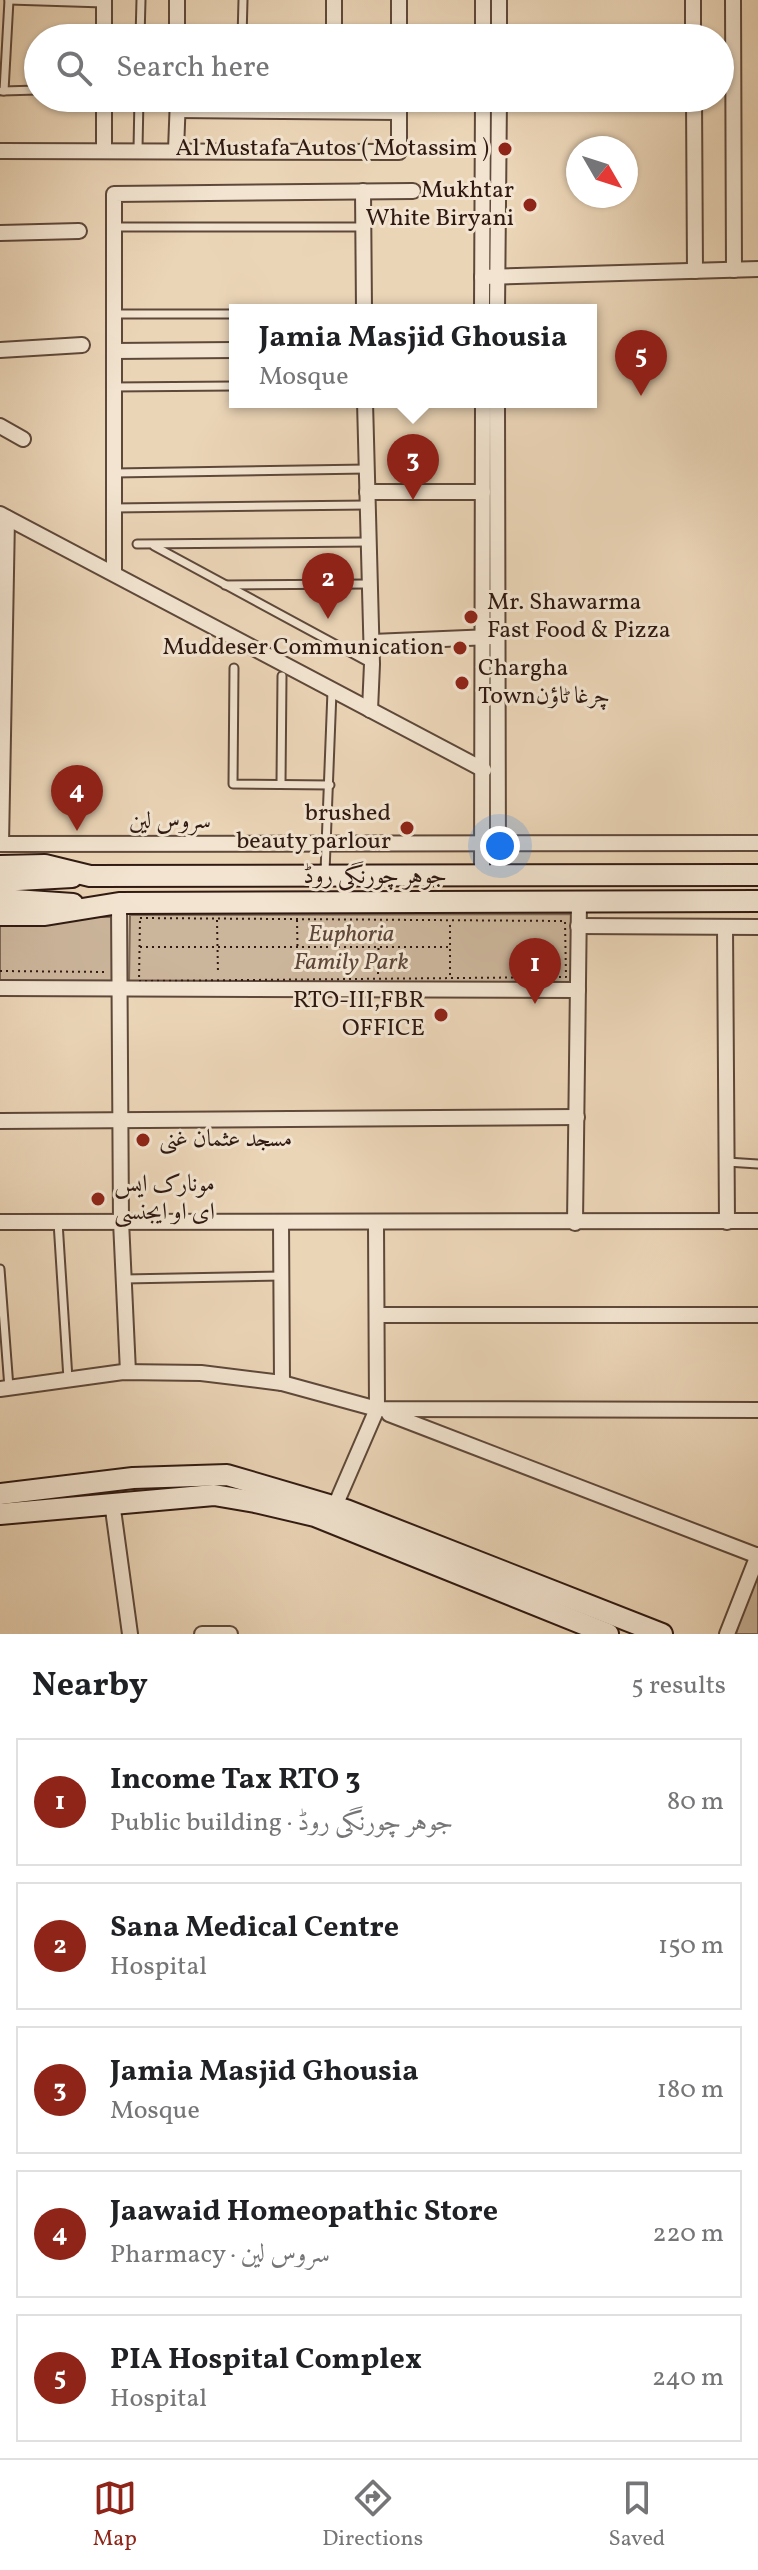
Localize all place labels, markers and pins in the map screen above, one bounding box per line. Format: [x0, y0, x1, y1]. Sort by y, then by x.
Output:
place label: Al Mustafa Autos ( Motassim ) [176, 132, 489, 166]
marker: Al Mustafa Autos ( Motassim ) [496, 140, 514, 158]
place label: Mukhtar White Biryani [366, 174, 514, 236]
marker: Mukhtar White Biryani [521, 196, 539, 214]
pin: 5 [615, 330, 667, 396]
pin: 3 [387, 434, 439, 500]
pin: 2 [302, 553, 354, 619]
place label: Mr. Shawarma Fast Food & Pizza [487, 586, 671, 648]
marker: Mr. Shawarma Fast Food & Pizza [462, 608, 480, 626]
place label: Muddeser Communication [163, 631, 444, 665]
marker: Muddeser Communication [451, 639, 469, 657]
place label: Chargha Townچرغا ٹاؤن [478, 652, 610, 714]
marker: Chargha Townچرغا ٹاؤن [453, 674, 471, 692]
pin: 4 [51, 765, 103, 831]
place label: brushed beauty parlour [236, 797, 391, 859]
marker: brushed beauty parlour [398, 819, 416, 837]
pin: 1 [509, 938, 561, 1004]
place label: RTO-III,FBR OFFICE [293, 984, 425, 1046]
marker: RTO-III,FBR OFFICE [432, 1006, 450, 1024]
place label: مسجد عثمان غنی [159, 1123, 292, 1157]
marker: مسجد عثمان غنی [134, 1131, 152, 1149]
place label: مونارک ایس ای او ایجنسی [114, 1168, 215, 1230]
marker: مونارک ایس ای او ایجنسی [89, 1190, 107, 1208]

